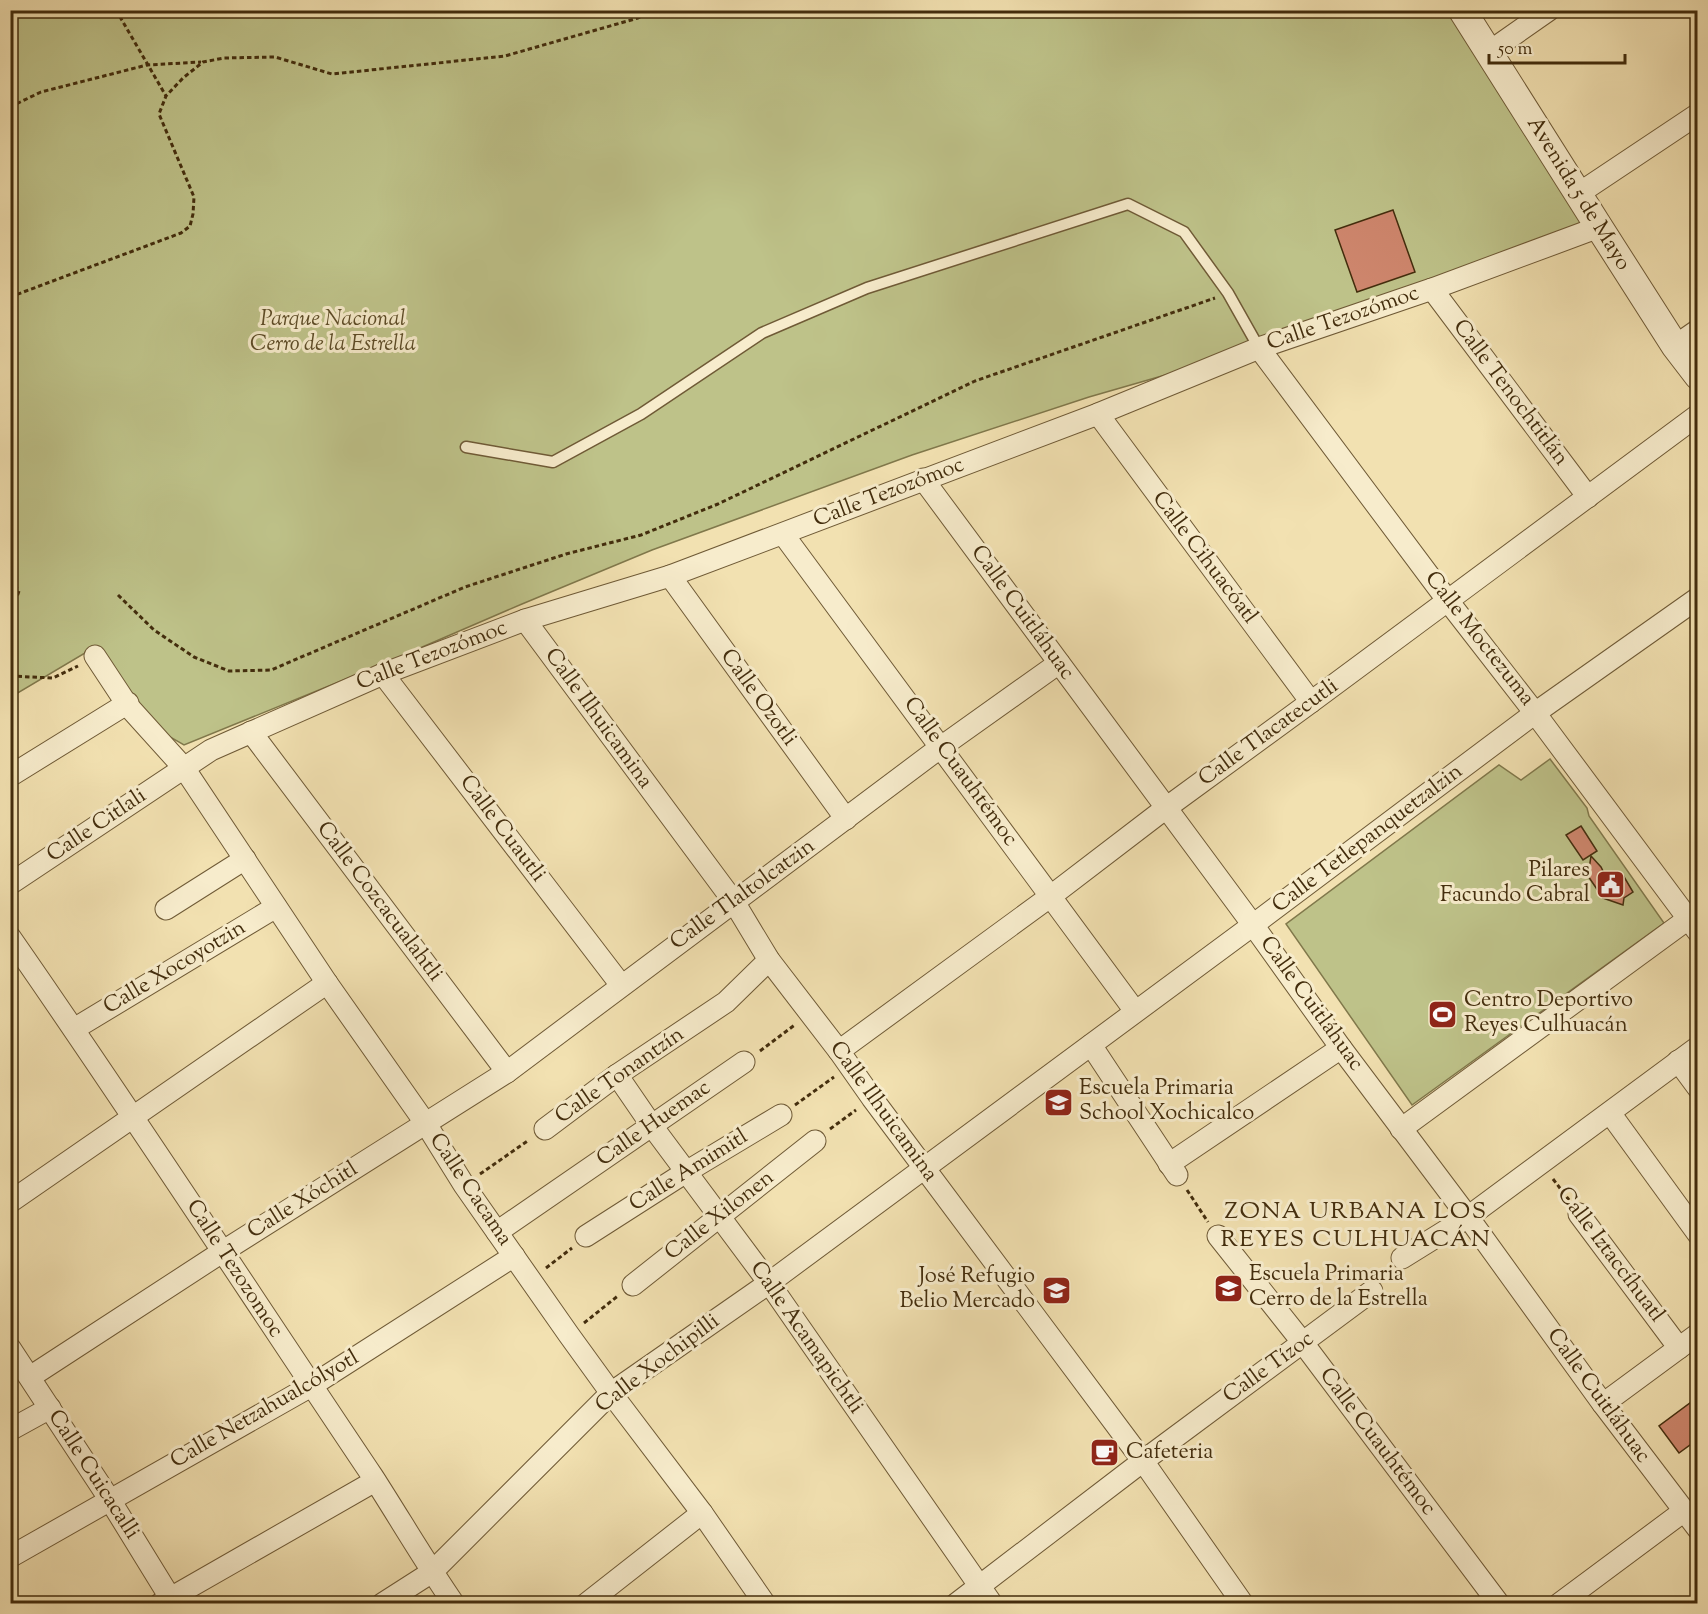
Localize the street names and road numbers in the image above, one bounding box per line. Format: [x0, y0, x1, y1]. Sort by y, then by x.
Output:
street label: Avenida 5 de Mayo [1518, 111, 1638, 277]
street label: Calle Tezozómoc [1263, 278, 1423, 360]
street label: Calle Tenochtitlán [1444, 313, 1576, 473]
street label: Calle Tezozómoc [809, 450, 969, 536]
street label: Calle Cihuacóatl [1143, 485, 1265, 631]
street label: Calle Cuitláhuac [962, 539, 1082, 687]
street label: Calle Moctezuma [1416, 565, 1542, 713]
street label: Calle Tezozómoc [352, 613, 512, 699]
street label: Calle Ilhuicamina [536, 642, 660, 796]
street label: Calle Ozotli [712, 643, 804, 753]
street label: Calle Tlacatecutli [1192, 671, 1346, 795]
street label: Calle Cuauhtémoc [895, 691, 1025, 853]
street label: Calle Tetlepanquetzalzin [1266, 757, 1470, 921]
street label: Calle Cuautli [451, 769, 553, 889]
street label: Calle Citlali [41, 781, 153, 871]
street label: Calle Cozcacualahtli [308, 815, 450, 989]
street label: Calle Tlaltolcatzin [664, 831, 822, 959]
street label: Calle Xocoyotzin [98, 913, 252, 1023]
street label: Calle Cuitláhuac [1251, 930, 1371, 1078]
street label: Calle Tonantzín [549, 1020, 691, 1132]
street label: Calle Ilhuicamina [821, 1035, 945, 1189]
street label: Calle Huemac [590, 1073, 718, 1175]
street label: Calle Amimitl [623, 1122, 755, 1220]
street label: Calle Cacama [420, 1127, 520, 1253]
street label: Calle Xóchitl [242, 1154, 364, 1248]
street label: Calle Xilonen [658, 1163, 782, 1269]
street label: Calle Iztaccíhuatl [1548, 1180, 1672, 1330]
street label: Calle Tezozomoc [177, 1194, 291, 1344]
street label: Calle Acamapichtli [741, 1255, 871, 1421]
street label: Calle Xochipilli [589, 1307, 727, 1421]
street label: Calle Cuitláhuac [1538, 1322, 1658, 1470]
street label: Calle Tízoc [1217, 1324, 1321, 1412]
street label: Calle Netzahualcólyotl [165, 1343, 365, 1477]
street label: Calle Cuauhtémoc [1311, 1361, 1443, 1523]
street label: Calle Cuicacalli [39, 1404, 147, 1546]

